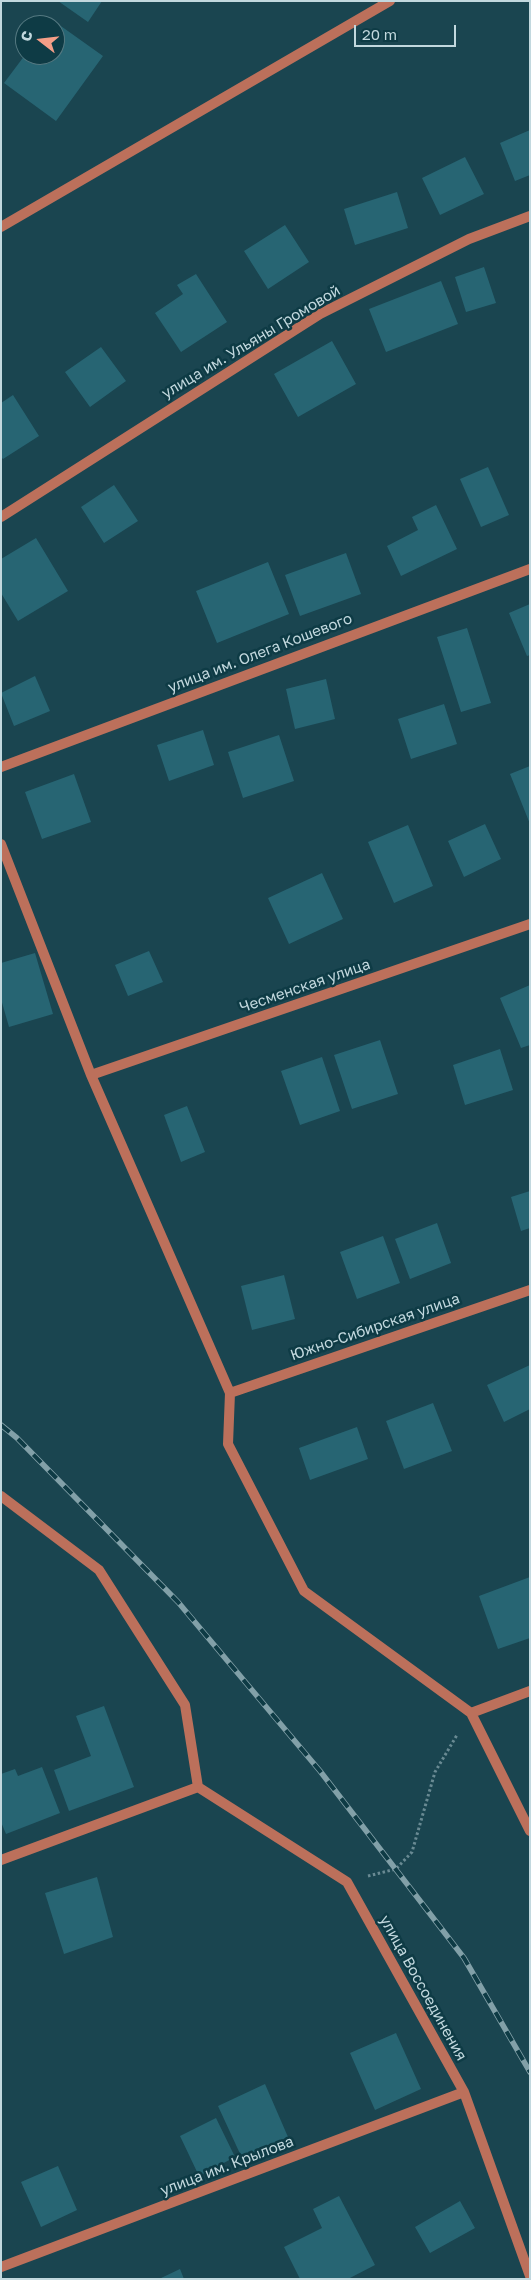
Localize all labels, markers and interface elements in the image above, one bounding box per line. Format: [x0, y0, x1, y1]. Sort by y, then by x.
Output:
north arrow [15, 15, 65, 65]
scale bar [356, 15, 458, 47]
text: 20 m [362, 25, 397, 43]
text: С [17, 29, 36, 43]
street label: улица им. Ульяны Громовой [158, 281, 344, 403]
street label: улица им. Олега Кошевого [165, 609, 355, 697]
street label: Чесменская улица [237, 955, 373, 1017]
street label: Южно-Сибирская улица [288, 1290, 462, 1364]
street label: улица Воссоединения [375, 1912, 471, 2064]
street label: улица им. Крылова [158, 2132, 296, 2200]

